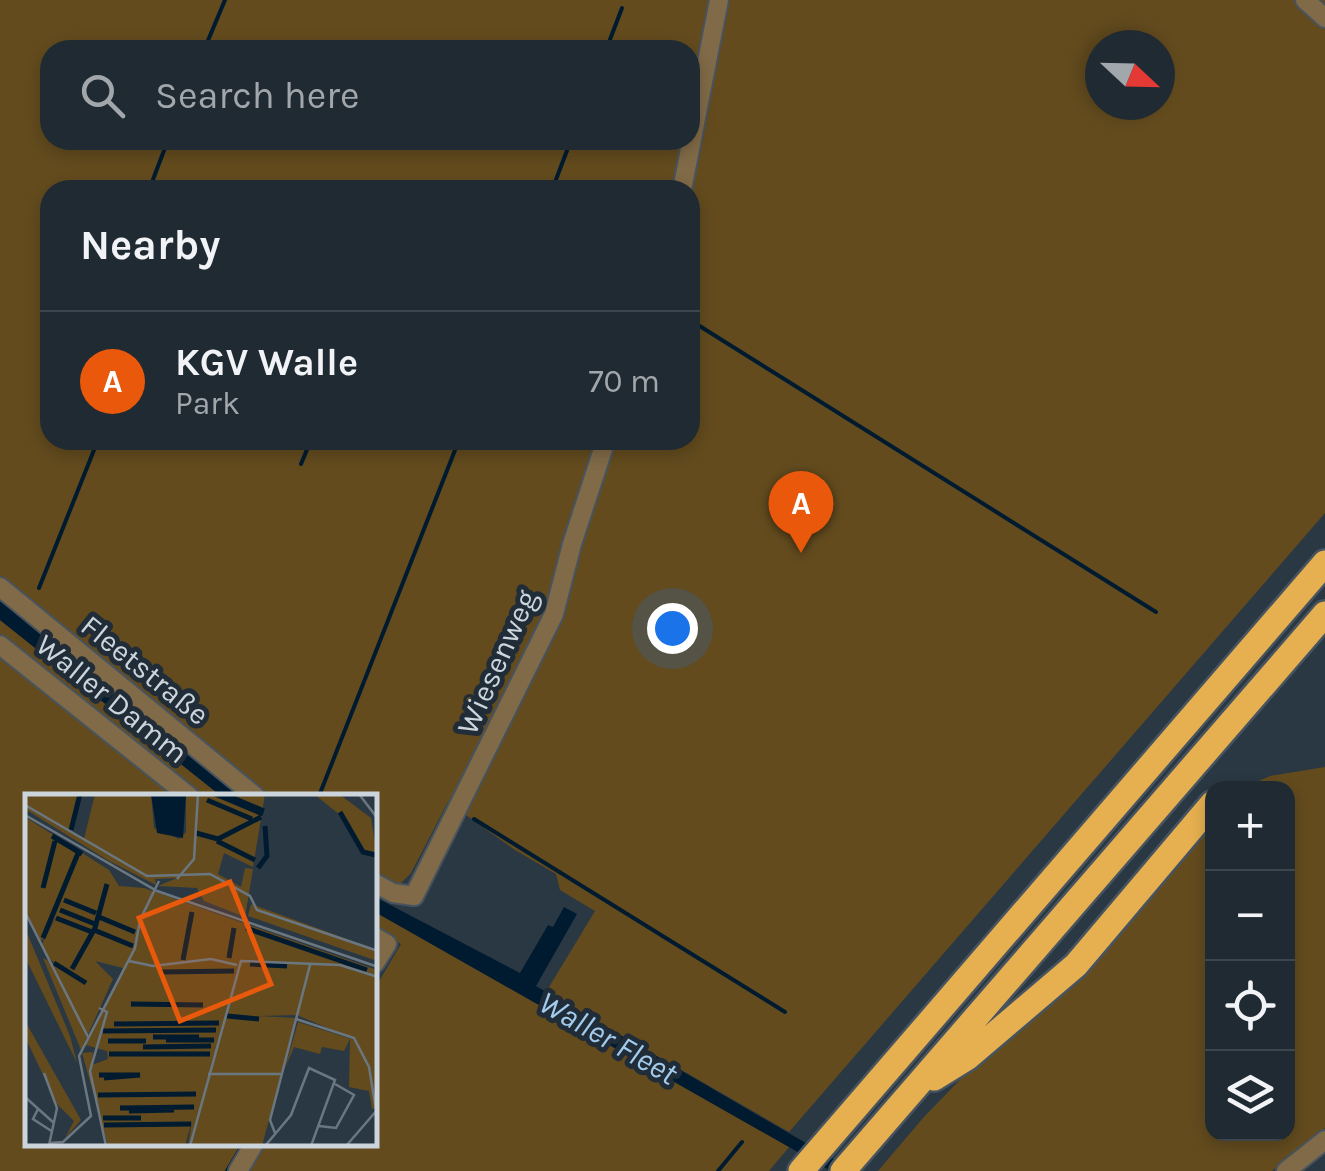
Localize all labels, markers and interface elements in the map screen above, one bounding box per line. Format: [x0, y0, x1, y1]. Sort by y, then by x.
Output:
north arrow [1085, 30, 1175, 120]
search box [40, 40, 700, 150]
icon: search [75, 68, 130, 123]
text: Search here [155, 73, 359, 118]
text: Nearby [80, 220, 220, 270]
text: KGV Walle [175, 340, 358, 385]
text: A [102, 363, 123, 400]
text: 70 m [588, 363, 660, 400]
text: Park [175, 385, 240, 422]
pin: A [768, 470, 834, 553]
street label: Wiesenweg [449, 584, 545, 740]
your location [647, 603, 698, 654]
street label: Fleetstraße [74, 607, 216, 733]
street label: Waller Damm [29, 627, 195, 771]
map controls [1205, 781, 1295, 1141]
button: + [1205, 781, 1295, 871]
inset map [25, 794, 378, 1146]
button: − [1205, 871, 1295, 961]
button: locate [1205, 961, 1295, 1051]
water label: Waller Fleet [532, 984, 685, 1093]
button: layers [1205, 1051, 1295, 1141]

